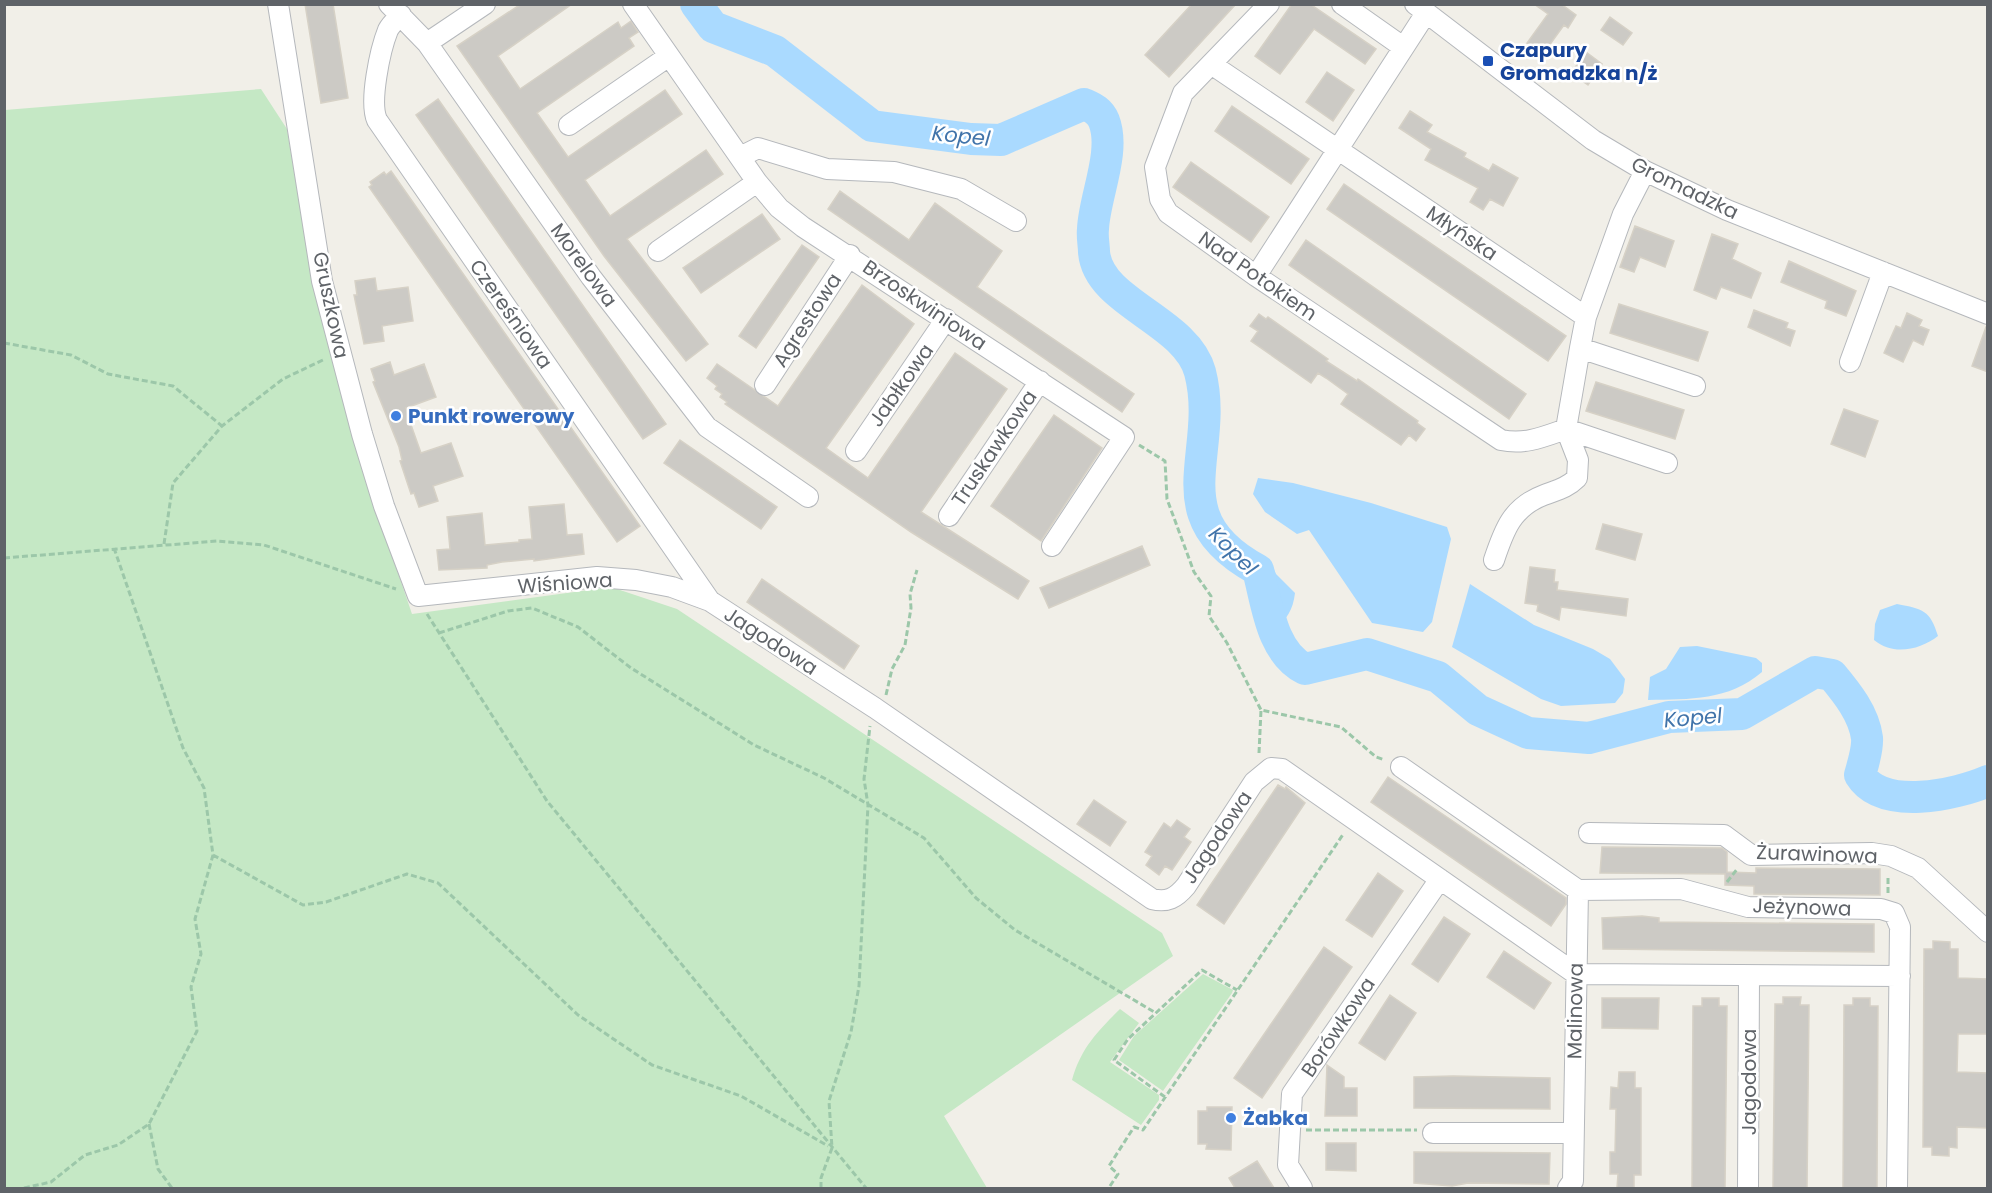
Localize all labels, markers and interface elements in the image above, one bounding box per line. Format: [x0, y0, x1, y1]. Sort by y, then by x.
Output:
place label: Czapury Gromadzka n/ż [1500, 36, 1658, 87]
marker: Czapury Gromadzka n/ż [1481, 54, 1495, 68]
water label: Kopel [930, 118, 992, 153]
street label: Gromadzka [1627, 150, 1743, 226]
street label: Młyńska [1421, 199, 1503, 267]
street label: Morelowa [544, 217, 624, 313]
street label: Nad Potokiem [1193, 225, 1323, 327]
street label: Gruszkowa [306, 249, 356, 361]
street label: Brzoskwiniowa [857, 253, 993, 357]
street label: Czereśniowa [463, 254, 559, 374]
street label: Agrestowa [766, 267, 848, 373]
street label: Jabłkowa [862, 338, 940, 432]
street label: Truskawkowa [945, 384, 1043, 512]
place label: Punkt rowerowy [408, 402, 575, 430]
marker: Punkt rowerowy [389, 409, 403, 423]
water label: Kopel [1202, 520, 1265, 582]
street label: Wiśniowa [516, 566, 614, 600]
street label: Jagodowa [719, 600, 823, 682]
water label: Kopel [1663, 700, 1724, 734]
street label: Jagodowa [1176, 785, 1258, 889]
street label: Żurawinowa [1756, 838, 1878, 870]
street label: Jeżynowa [1752, 891, 1852, 923]
street label: Malinowa [1560, 963, 1590, 1059]
street label: Borówkowa [1294, 972, 1382, 1082]
street label: Jagodowa [1735, 1029, 1763, 1135]
place label: Żabka [1243, 1104, 1308, 1132]
marker: Żabka [1224, 1111, 1238, 1125]

